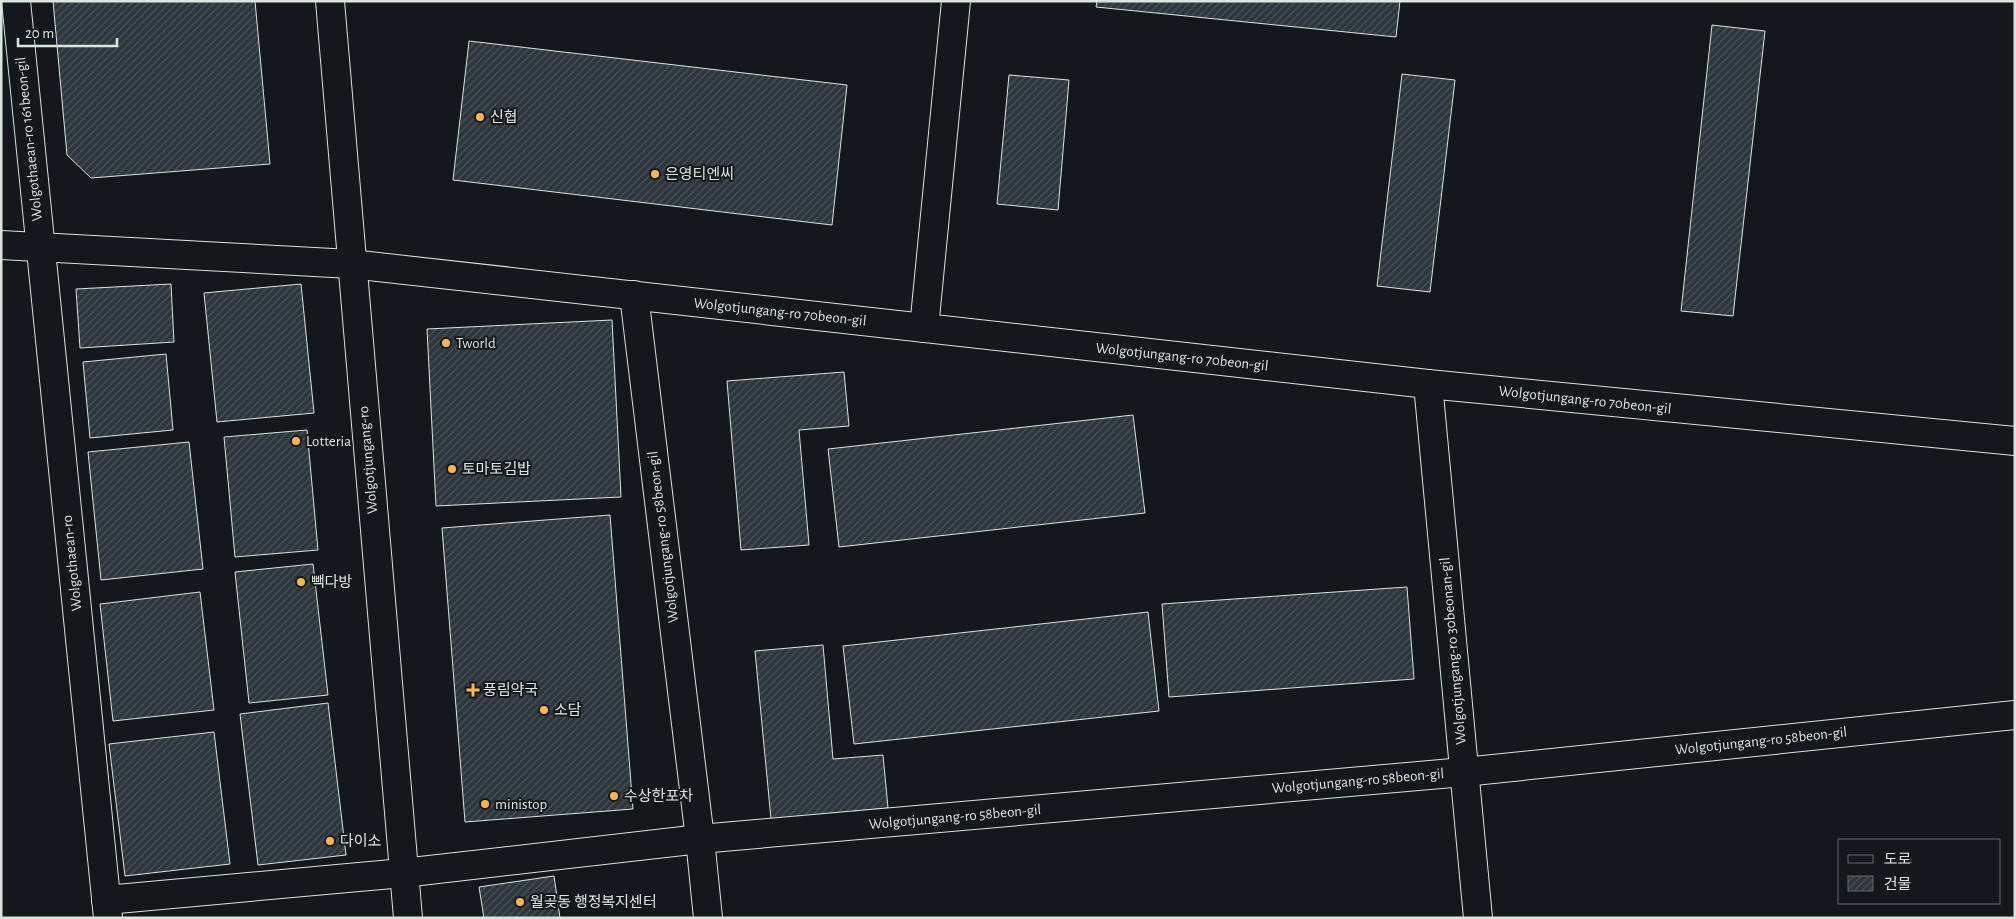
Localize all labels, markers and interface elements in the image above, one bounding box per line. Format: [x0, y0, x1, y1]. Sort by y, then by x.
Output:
scale bar [18, 15, 116, 47]
text: 20 m [25, 26, 54, 41]
street label: Wolgothaean-ro 161beon-gil [13, 56, 45, 222]
place label: 신협 [490, 109, 518, 125]
marker: 신협 [474, 111, 486, 123]
place label: 은영티엔씨 [665, 166, 734, 182]
marker: 은영티엔씨 [649, 168, 661, 180]
street label: Wolgotjungang-ro 70beon-gil [693, 295, 867, 329]
place label: Tworld [456, 336, 496, 351]
marker: Tworld [440, 337, 452, 349]
street label: Wolgotjungang-ro 70beon-gil [1095, 340, 1269, 374]
street label: Wolgotjungang-ro 70beon-gil [1498, 383, 1672, 417]
street label: Wolgotjungang-ro [356, 405, 380, 515]
place label: Lotteria [306, 434, 351, 449]
marker: Lotteria [290, 435, 302, 447]
street label: Wolgotjungang-ro 58beon-gil [645, 450, 681, 624]
place label: 토마토김밥 [462, 461, 531, 477]
marker: 토마토김밥 [446, 463, 458, 475]
street label: Wolgothaean-ro [60, 514, 84, 612]
street label: Wolgotjungang-ro 30beonan-gil [1437, 557, 1469, 745]
place label: 빽다방 [311, 574, 353, 590]
marker: 빽다방 [295, 576, 307, 588]
place label: 풍림약국 [483, 682, 538, 698]
marker: 풍림약국 [467, 684, 479, 696]
place label: 소담 [554, 702, 582, 718]
marker: 소담 [538, 704, 550, 716]
street label: Wolgotjungang-ro 58beon-gil [1674, 725, 1848, 757]
street label: Wolgotjungang-ro 58beon-gil [1271, 766, 1445, 796]
place label: 수상한포차 [624, 788, 693, 804]
marker: 수상한포차 [608, 790, 620, 802]
place label: ministop [495, 797, 547, 812]
marker: ministop [479, 798, 491, 810]
street label: Wolgotjungang-ro 58beon-gil [868, 802, 1042, 832]
place label: 다이소 [340, 833, 382, 849]
marker: 다이소 [324, 835, 336, 847]
legend [1838, 839, 2001, 904]
text: 도로 [1884, 852, 1912, 867]
text: 건물 [1884, 876, 1912, 892]
place label: 월곶동 행정복지센터 [530, 894, 657, 910]
marker: 월곶동 행정복지센터 [514, 896, 526, 908]

